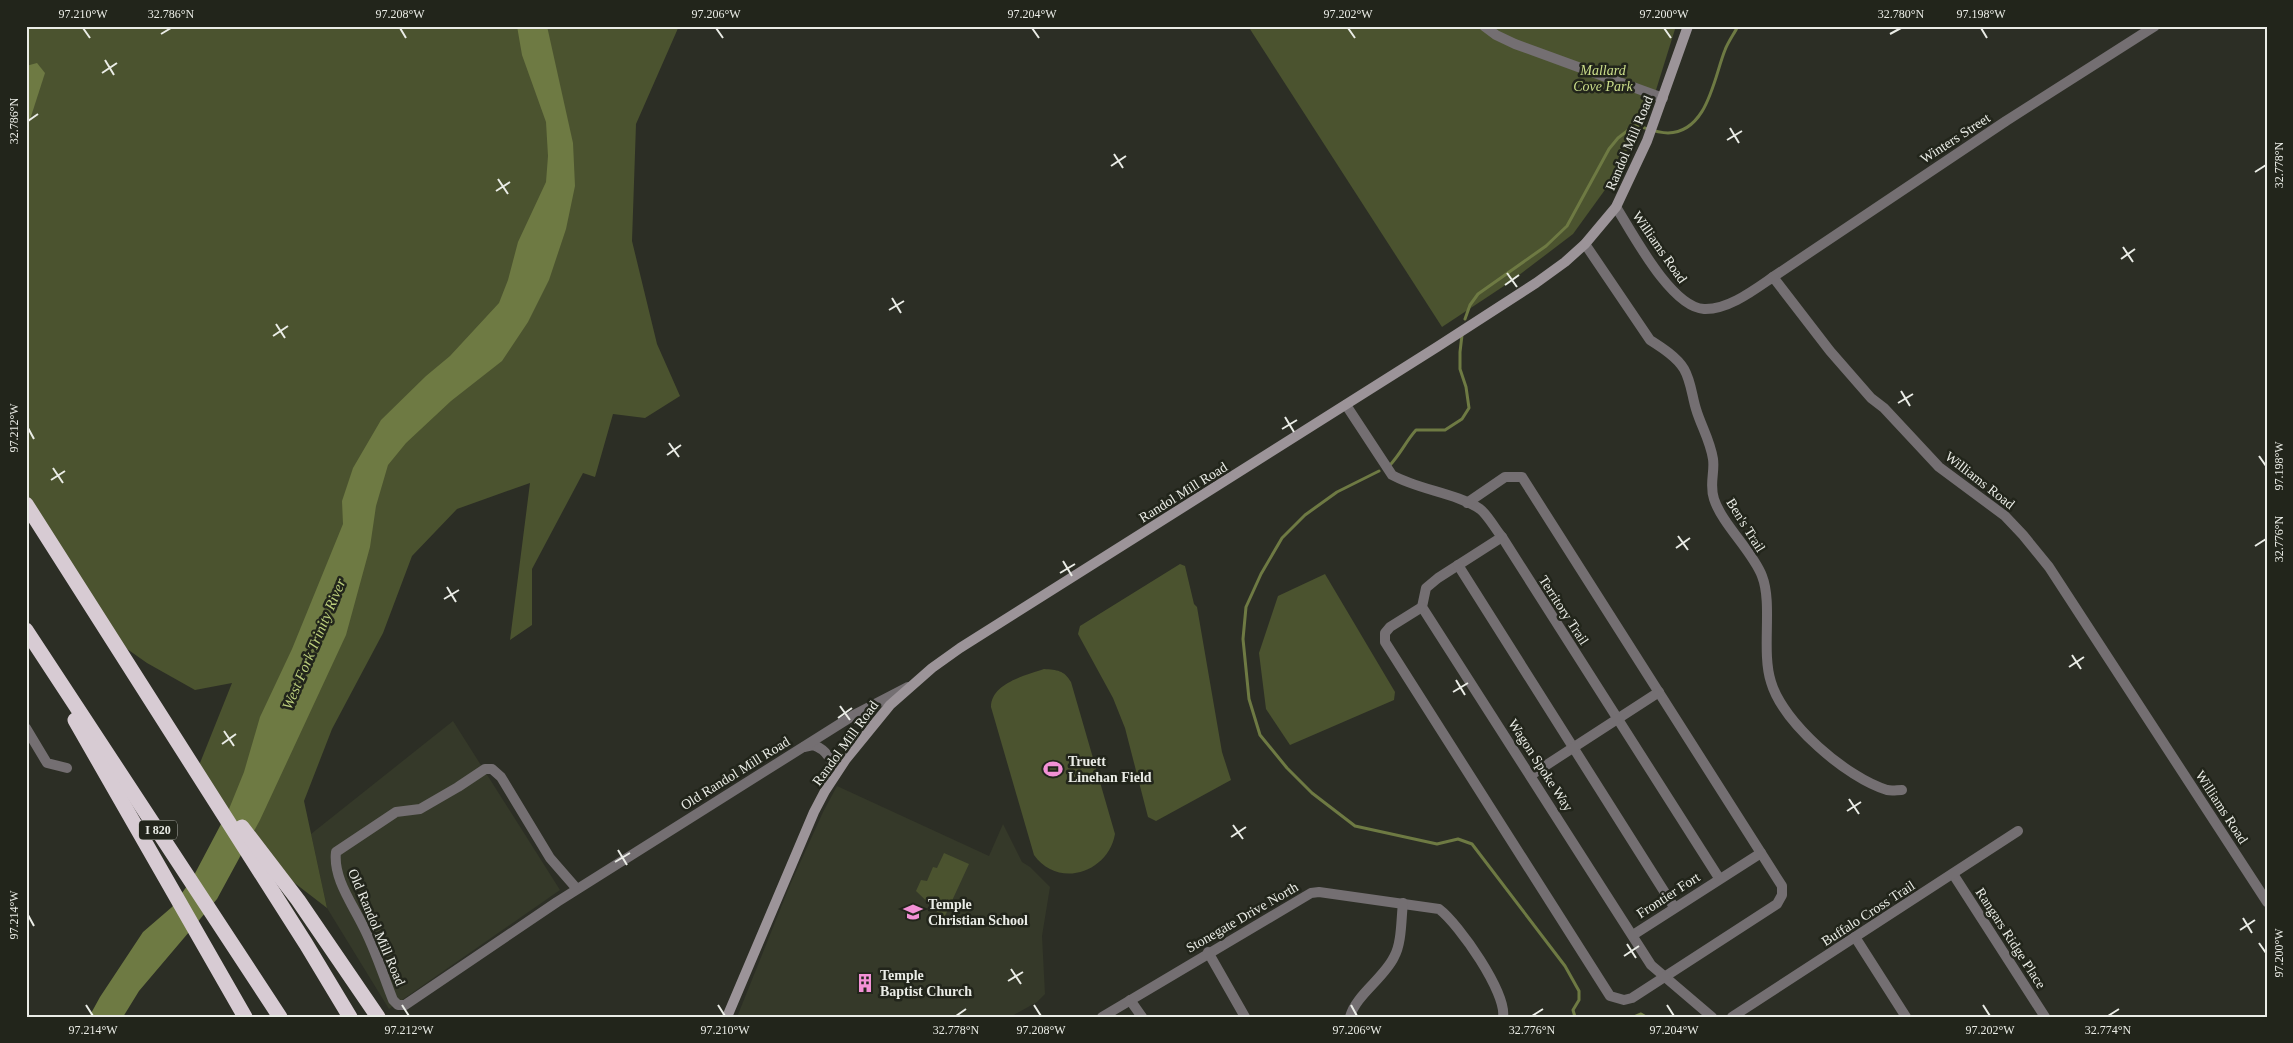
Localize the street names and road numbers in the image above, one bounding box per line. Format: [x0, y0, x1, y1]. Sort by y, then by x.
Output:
street label: Randol Mill Road [1603, 94, 1656, 193]
street label: Winters Street [1918, 110, 1993, 166]
street label: Williams Road [1629, 209, 1690, 286]
street label: Williams Road [1942, 449, 2017, 512]
street label: Randol Mill Road [1136, 459, 1230, 526]
street label: Ben's Trail [1723, 496, 1768, 555]
street label: Territory Trail [1536, 573, 1592, 648]
street label: Randol Mill Road [810, 698, 881, 789]
street label: Wagon Spoke Way [1505, 717, 1576, 814]
street label: Old Randol Mill Road [678, 734, 793, 813]
street label: Williams Road [2192, 768, 2251, 847]
road number: I 820 [139, 820, 177, 840]
street label: Old Randol Mill Road [345, 866, 408, 988]
street label: Frontier Fort [1634, 869, 1703, 921]
street label: Buffalo Cross Trail [1819, 878, 1918, 949]
street label: Stonegate Drive North [1184, 879, 1301, 956]
street label: Rangars Ridge Place [1973, 885, 2049, 991]

